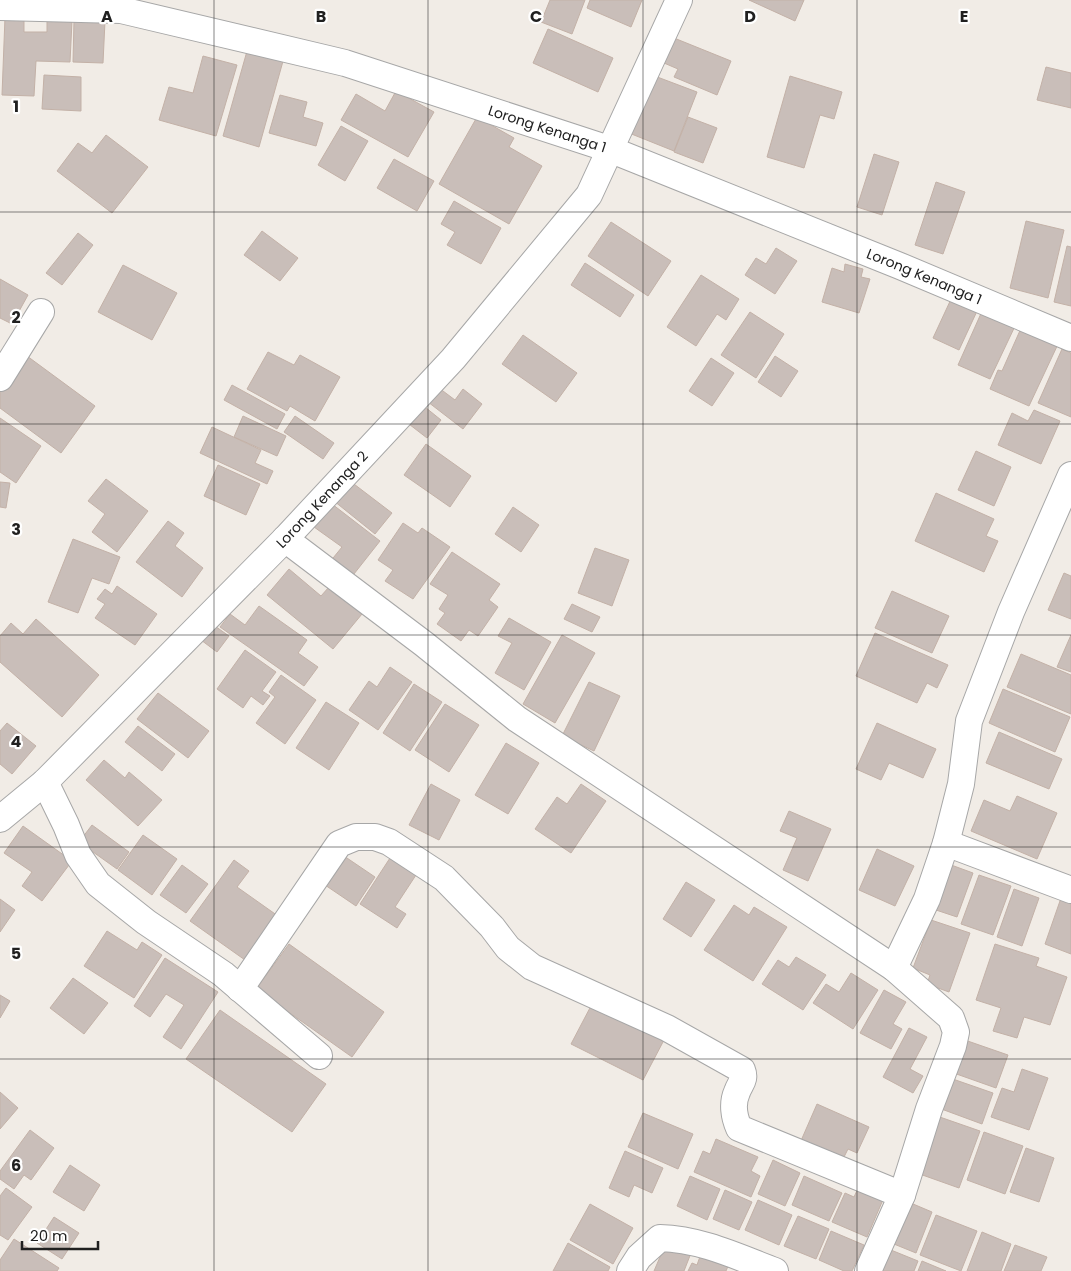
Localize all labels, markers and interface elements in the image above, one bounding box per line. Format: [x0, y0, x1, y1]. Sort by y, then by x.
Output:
text: A [101, 5, 113, 28]
text: B [316, 5, 326, 28]
text: C [530, 5, 542, 28]
text: D [744, 5, 756, 28]
text: E [960, 5, 968, 28]
text: 1 [13, 95, 19, 118]
street label: Lorong Kenanga 1 [486, 100, 609, 157]
street label: Lorong Kenanga 1 [864, 244, 985, 309]
text: 2 [11, 306, 21, 329]
street label: Lorong Kenanga 2 [271, 446, 373, 553]
text: 3 [11, 518, 21, 541]
text: 4 [11, 730, 22, 753]
text: 5 [11, 942, 21, 965]
text: 6 [11, 1154, 21, 1177]
scale bar [22, 1218, 99, 1250]
text: 20 m [30, 1225, 68, 1246]

